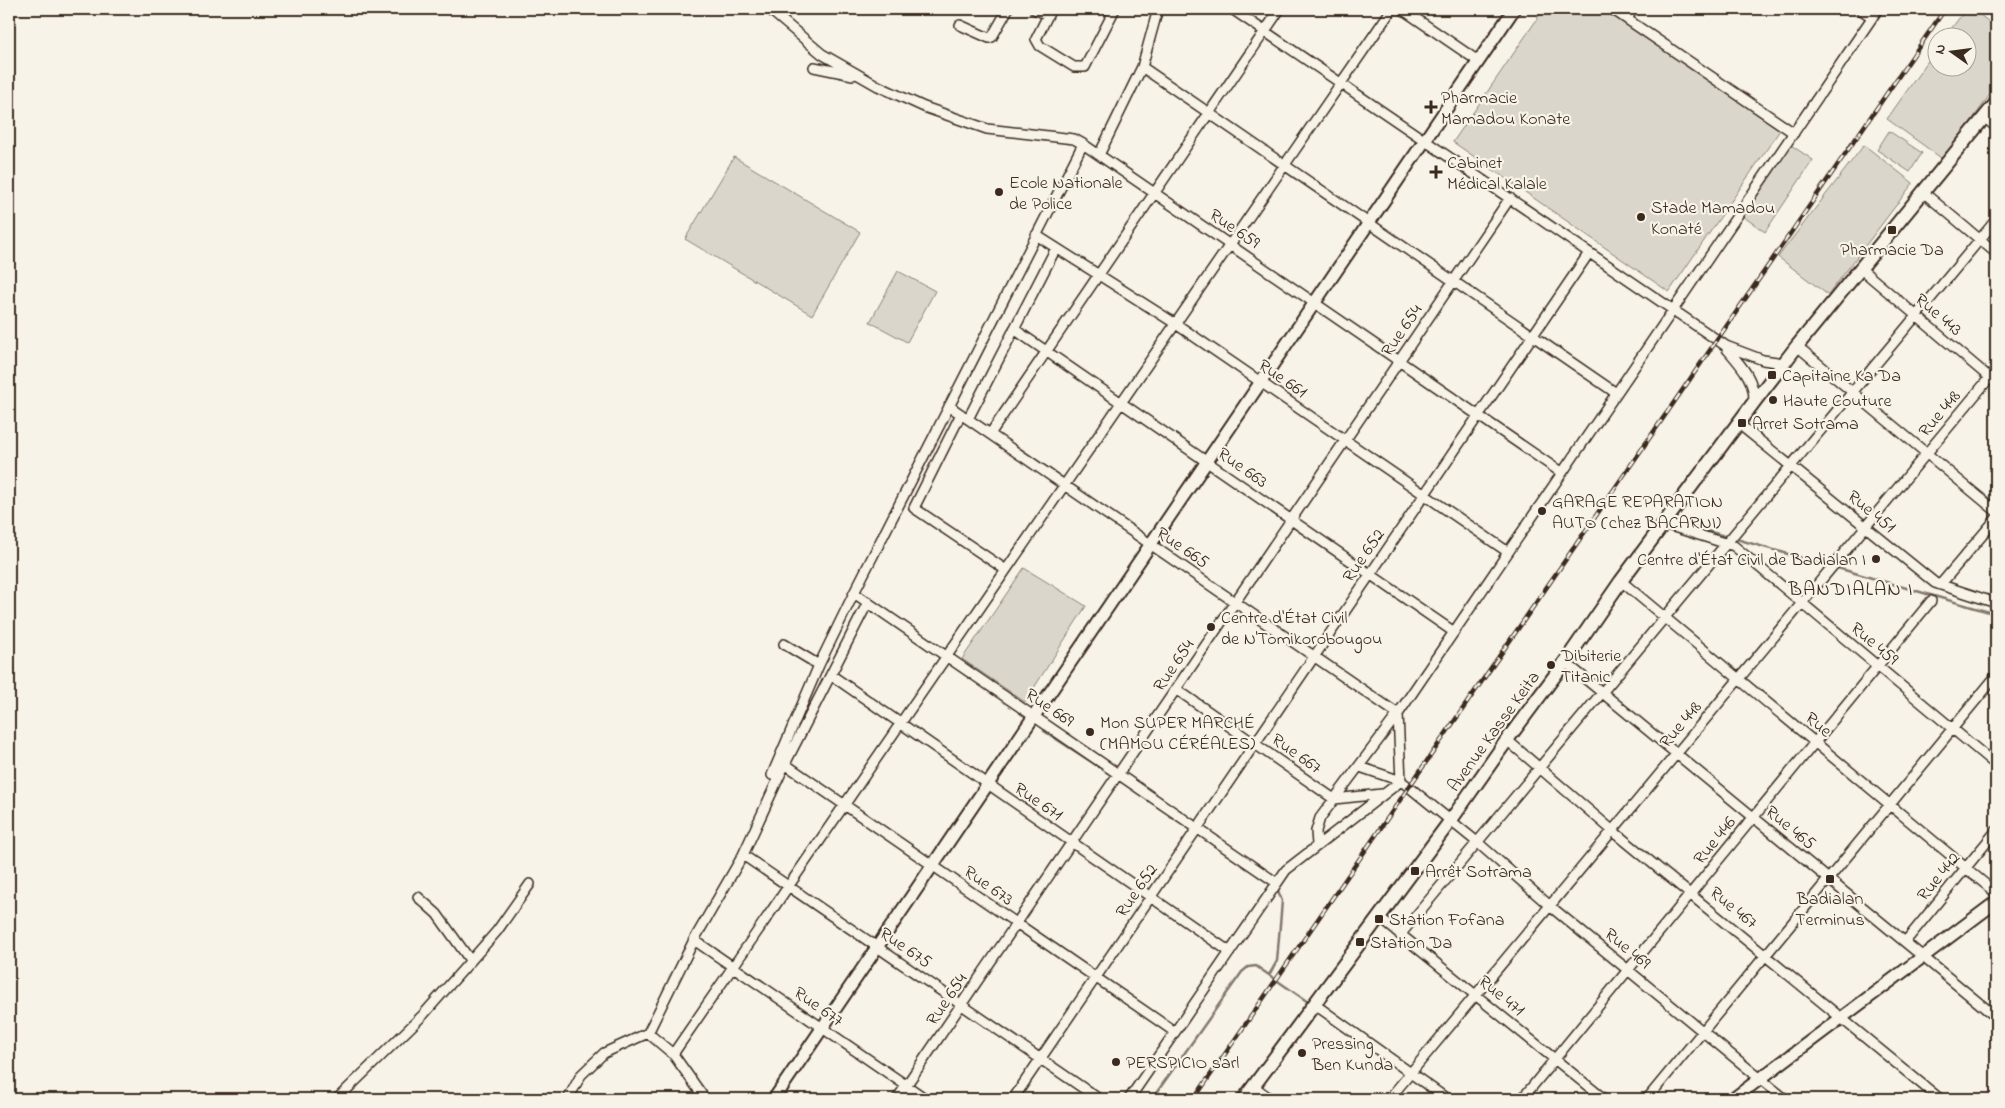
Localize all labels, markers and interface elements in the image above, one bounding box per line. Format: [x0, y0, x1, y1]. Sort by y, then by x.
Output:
north arrow [1928, 28, 1978, 78]
text: N [1930, 42, 1952, 56]
place label: Pharmacie Mamadou Konate [1441, 86, 1571, 133]
marker: Pharmacie Mamadou Konate [1425, 101, 1437, 113]
place label: Cabinet Médical Kalale [1447, 151, 1548, 198]
marker: Cabinet Médical Kalale [1429, 165, 1443, 179]
place label: Ecole Nationale de Police [1009, 171, 1123, 218]
marker: Ecole Nationale de Police [993, 186, 1005, 198]
place label: Stade Mamadou Konaté [1651, 196, 1775, 243]
street label: Rue 659 [1203, 203, 1265, 257]
marker: Stade Mamadou Konaté [1635, 211, 1647, 223]
marker: Pharmacie Da [1886, 224, 1898, 236]
place label: Pharmacie Da [1840, 238, 1944, 264]
street label: Rue 443 [1908, 288, 1967, 343]
street label: Rue 654 [1376, 299, 1430, 363]
street label: Rue 661 [1252, 354, 1312, 406]
place label: Capitaine Ka Da [1782, 364, 1901, 390]
marker: Capitaine Ka Da [1766, 369, 1778, 381]
street label: Rue 448 [1913, 385, 1968, 443]
place label: Haute Couture [1783, 389, 1892, 415]
marker: Haute Couture [1767, 394, 1779, 406]
place label: Arret Sotrama [1752, 412, 1859, 438]
marker: Arret Sotrama [1736, 417, 1748, 429]
street label: Rue 663 [1211, 442, 1272, 495]
street label: Rue 451 [1841, 485, 1901, 541]
place label: GARAGE REPARATION AUTO (chez BACARNI) [1552, 490, 1723, 537]
marker: GARAGE REPARATION AUTO (chez BACARNI) [1536, 505, 1548, 517]
street label: Rue 665 [1150, 521, 1214, 576]
street label: Rue 652 [1337, 524, 1392, 588]
place label: Centre d'État Civil de Badialan I [1637, 548, 1866, 574]
marker: Centre d'État Civil de Badialan I [1870, 553, 1882, 565]
district label: BANDIALAN I [1788, 576, 1913, 605]
place label: Centre d'État Civil de N'Tomikorobougou [1221, 606, 1382, 654]
street label: Rue 459 [1844, 617, 1904, 673]
marker: Centre d'État Civil de N'Tomikorobougou [1205, 621, 1217, 633]
street label: Rue 654 [1148, 634, 1202, 698]
place label: Dibiterie Titanic [1560, 644, 1622, 691]
marker: Dibiterie Titanic [1545, 659, 1557, 671]
street label: Avenue Kasse Keita [1442, 667, 1547, 798]
street label: Rue 669 [1019, 683, 1079, 735]
street label: Rue 448 [1654, 696, 1709, 754]
street label: Rue [1799, 706, 1838, 745]
place label: Mon SUPER MARCHÉ (MAMOU CÉRÉALES) [1100, 711, 1255, 758]
marker: Mon SUPER MARCHÉ (MAMOU CÉRÉALES) [1084, 726, 1096, 738]
street label: Rue 667 [1265, 728, 1327, 782]
street label: Rue 671 [1008, 777, 1068, 829]
street label: Rue 465 [1759, 800, 1821, 857]
street label: Rue 446 [1688, 811, 1743, 871]
street label: Rue 442 [1912, 847, 1967, 907]
street label: Rue 652 [1110, 859, 1165, 923]
street label: Rue 673 [958, 860, 1018, 913]
place label: Arrêt Sotrama [1425, 860, 1532, 886]
marker: Arrêt Sotrama [1409, 865, 1421, 877]
marker: Badialan Terminus [1824, 873, 1836, 885]
street label: Rue 467 [1703, 881, 1763, 936]
place label: Badialan Terminus [1795, 887, 1865, 934]
place label: Station Fofana [1389, 908, 1504, 934]
marker: Station Fofana [1373, 913, 1385, 925]
street label: Rue 675 [873, 922, 936, 976]
street label: Rue 469 [1598, 923, 1656, 977]
place label: Station Da [1370, 931, 1452, 957]
marker: Station Da [1354, 936, 1366, 948]
street label: Rue 654 [921, 968, 975, 1032]
street label: Rue 471 [1472, 970, 1530, 1024]
street label: Rue 677 [788, 981, 849, 1035]
place label: Pressing Ben Kunda [1311, 1032, 1393, 1079]
marker: Pressing Ben Kunda [1296, 1047, 1308, 1059]
place label: PERSPICIO sarl [1126, 1051, 1239, 1077]
marker: PERSPICIO sarl [1110, 1056, 1122, 1068]

